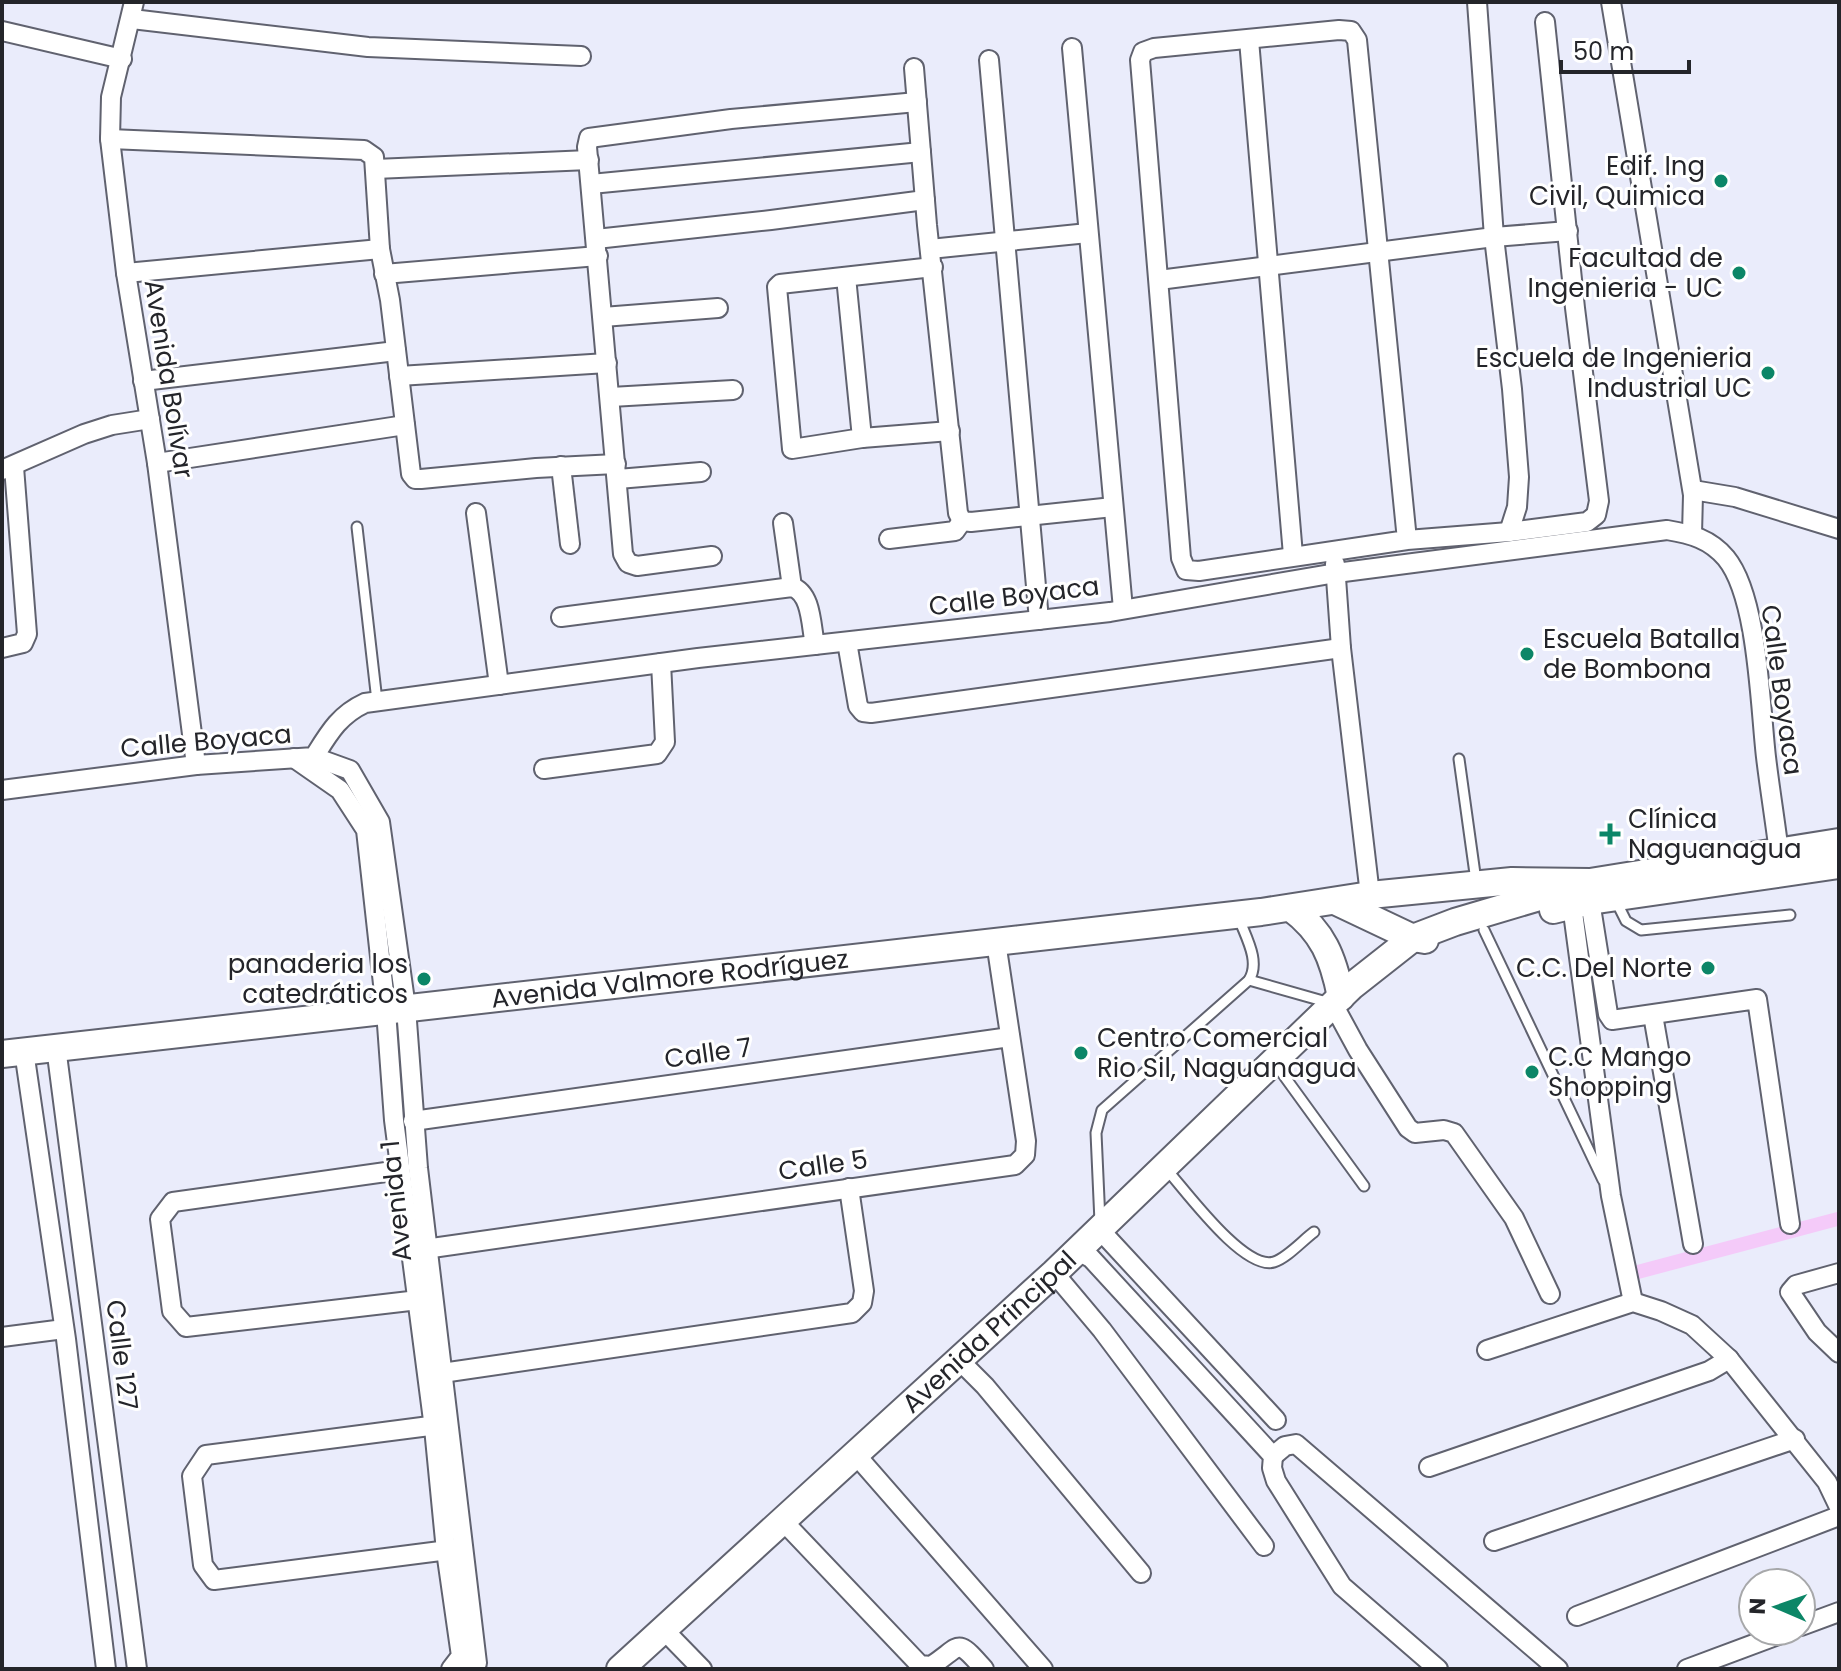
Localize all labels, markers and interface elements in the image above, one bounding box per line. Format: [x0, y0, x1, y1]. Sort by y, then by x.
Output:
scale bar [1561, 24, 1689, 74]
text: 50 m [1573, 35, 1634, 68]
place label: Edif. Ing Civil, Quimica [1529, 148, 1705, 214]
marker: Edif. Ing Civil, Quimica [1712, 172, 1730, 190]
place label: Facultad de Ingenieria - UC [1528, 240, 1723, 306]
marker: Facultad de Ingenieria - UC [1730, 264, 1748, 282]
street label: Avenida Bolívar [136, 277, 202, 481]
place label: Escuela de Ingenieria Industrial UC [1475, 340, 1752, 406]
marker: Escuela de Ingenieria Industrial UC [1759, 364, 1777, 382]
street label: Calle Boyaca [927, 568, 1101, 624]
street label: Calle Boyaca [1752, 603, 1812, 777]
place label: Escuela Batalla de Bombona [1543, 621, 1740, 687]
marker: Escuela Batalla de Bombona [1518, 645, 1536, 663]
street label: Calle Boyaca [119, 716, 293, 766]
place label: Clínica Naguanagua [1628, 801, 1802, 867]
marker: Clínica Naguanagua [1599, 823, 1621, 845]
street label: Avenida Valmore Rodríguez [489, 941, 850, 1017]
place label: panaderia los catedráticos [228, 946, 408, 1012]
place label: C.C. Del Norte [1516, 950, 1692, 986]
marker: C.C. Del Norte [1699, 959, 1717, 977]
marker: panaderia los catedráticos [415, 970, 433, 988]
place label: Centro Comercial Rio Sil, Naguanagua [1097, 1020, 1357, 1086]
street label: Calle 7 [662, 1029, 754, 1077]
place label: C.C Mango Shopping [1548, 1039, 1691, 1105]
marker: Centro Comercial Rio Sil, Naguanagua [1072, 1044, 1090, 1062]
marker: C.C Mango Shopping [1523, 1063, 1541, 1081]
street label: Avenida 1 [372, 1139, 420, 1263]
street label: Calle 5 [776, 1141, 870, 1189]
street label: Avenida Principal [894, 1243, 1084, 1421]
street label: Calle 127 [97, 1298, 147, 1412]
north arrow [1737, 1567, 1817, 1647]
text: N [1742, 1598, 1773, 1615]

